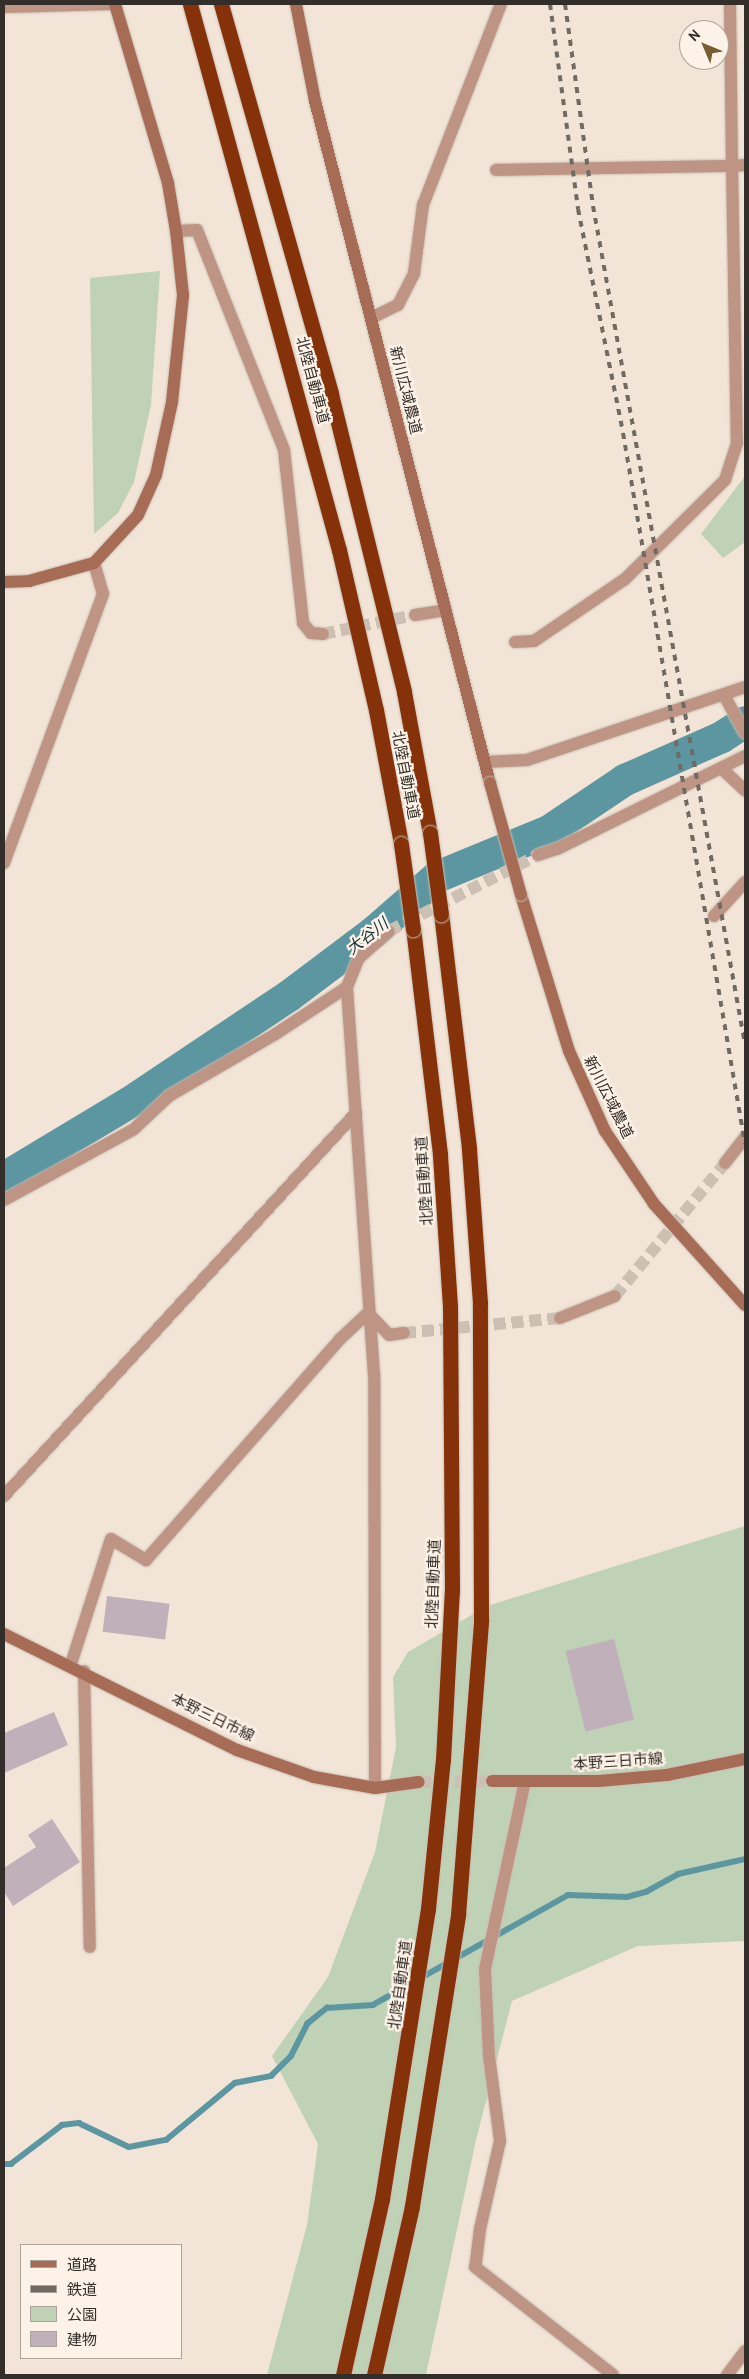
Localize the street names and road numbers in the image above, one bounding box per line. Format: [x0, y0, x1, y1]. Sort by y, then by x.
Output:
street label: 北陸自動車道 [293, 334, 333, 426]
street label: 新川広域農道 [386, 344, 426, 436]
street label: 北陸自動車道 [389, 729, 423, 821]
street label: 新川広域農道 [581, 1053, 637, 1141]
street label: 北陸自動車道 [412, 1135, 436, 1227]
street label: 北陸自動車道 [422, 1539, 444, 1629]
street label: 本野三日市線 [169, 1689, 257, 1745]
street label: 本野三日市線 [572, 1749, 664, 1773]
street label: 北陸自動車道 [385, 1939, 415, 2031]

